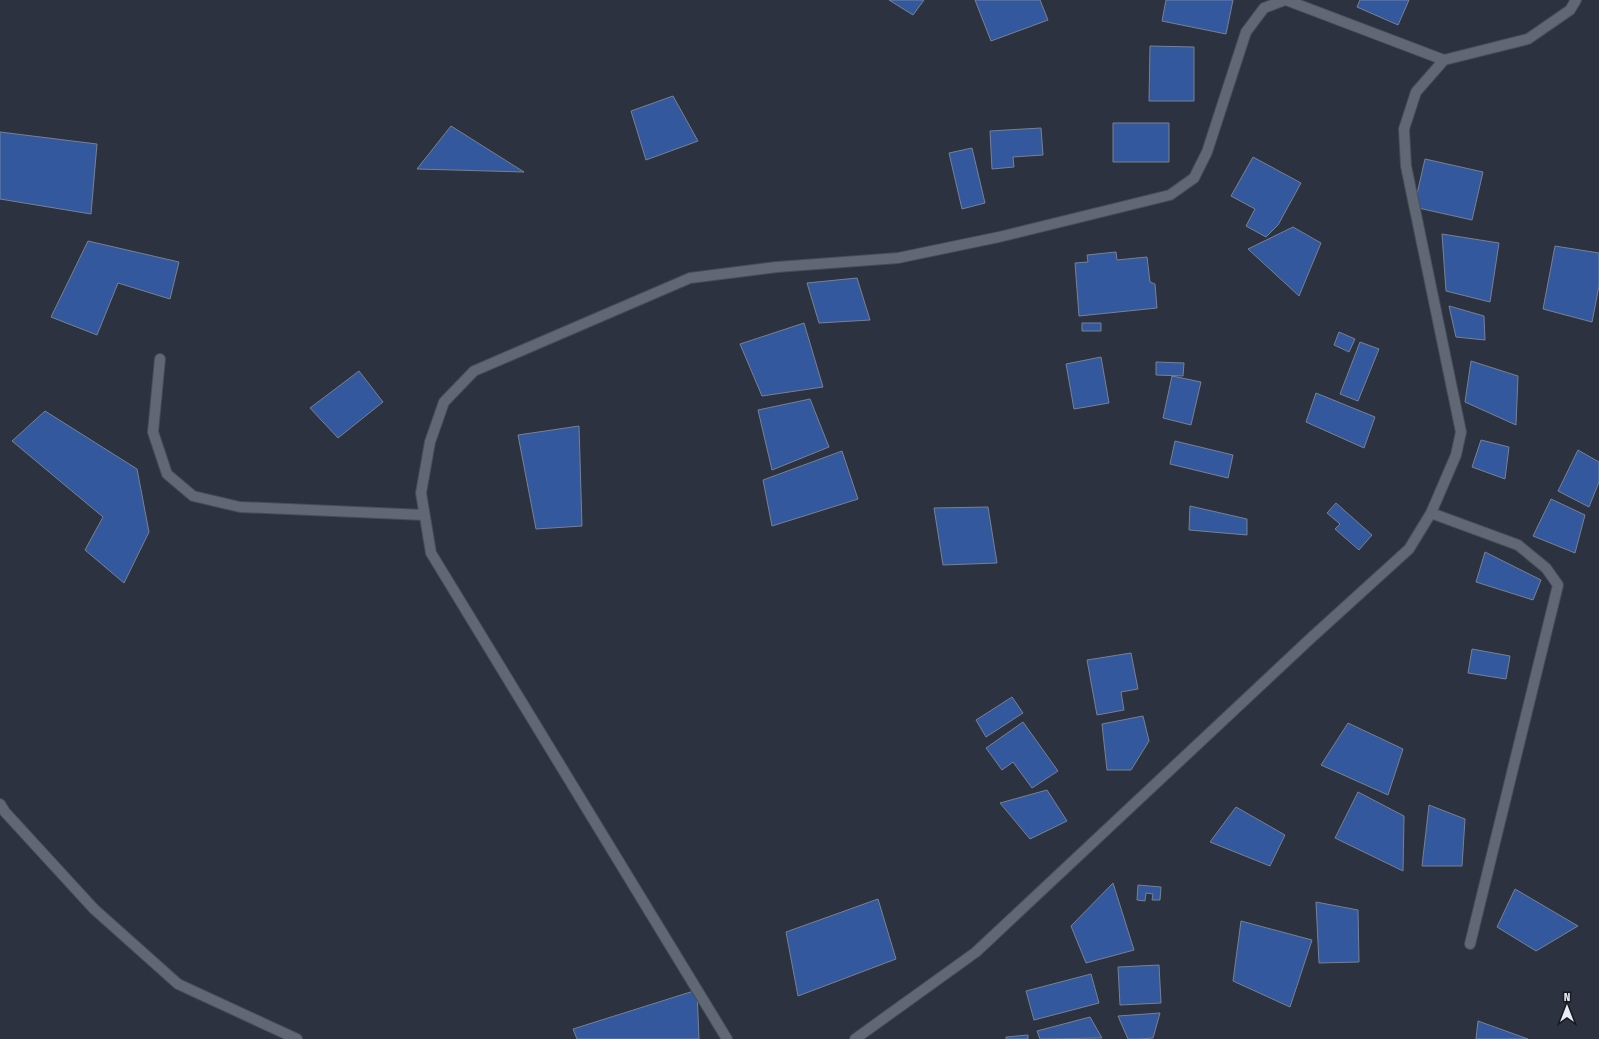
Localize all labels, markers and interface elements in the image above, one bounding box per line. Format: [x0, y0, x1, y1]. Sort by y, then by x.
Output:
north arrow [1547, 987, 1587, 1027]
text: N [1564, 991, 1570, 1004]

